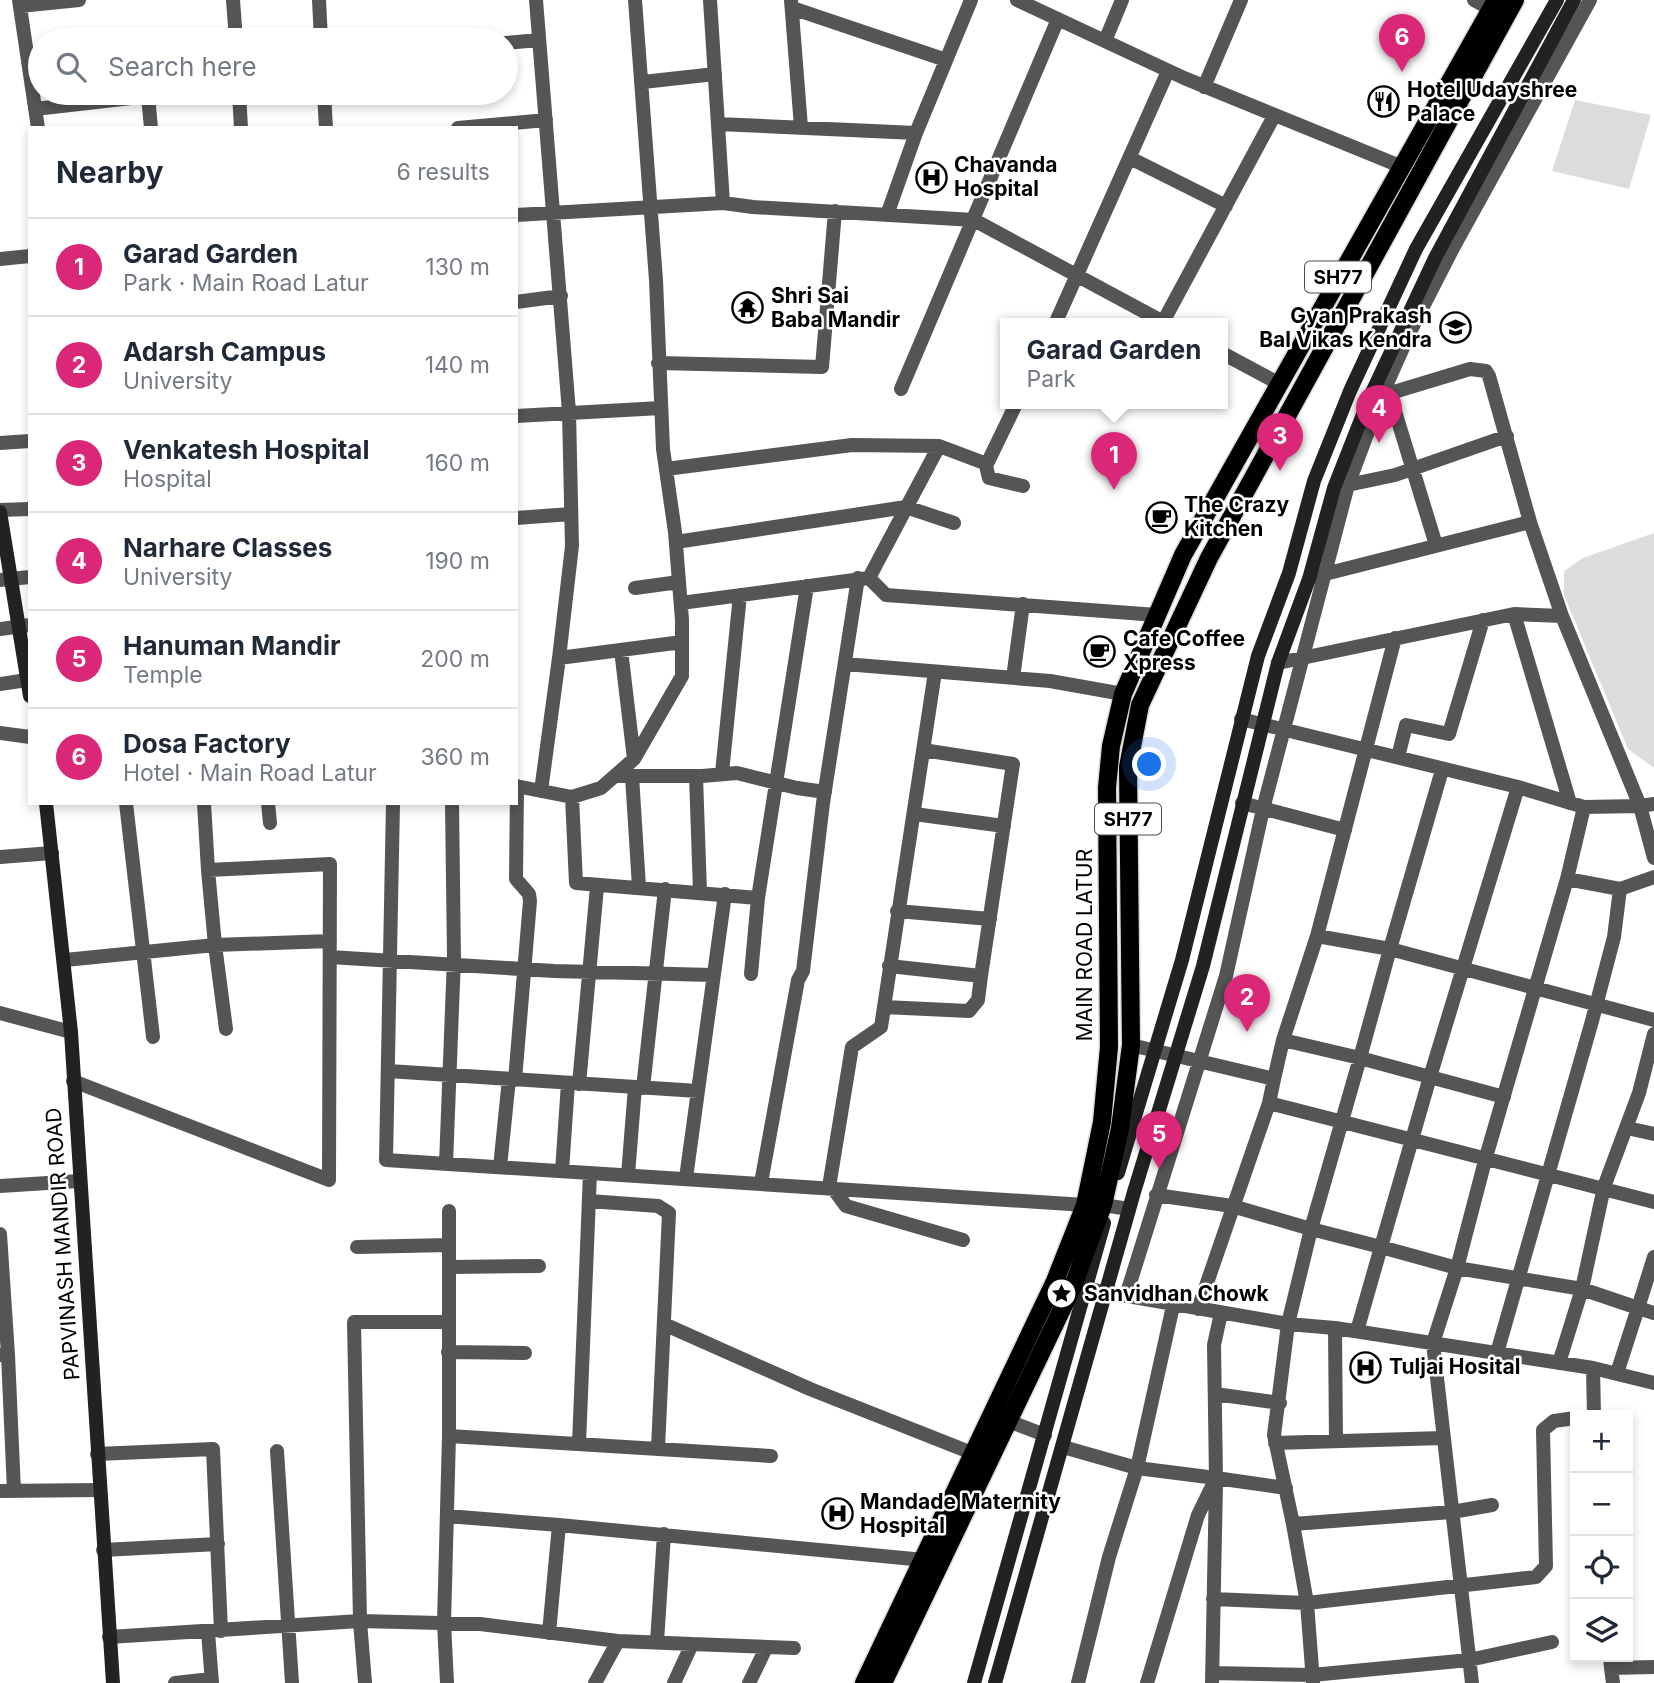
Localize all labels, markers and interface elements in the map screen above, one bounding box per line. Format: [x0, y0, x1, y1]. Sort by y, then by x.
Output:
pin: 6 [1379, 14, 1425, 72]
search box [28, 28, 518, 105]
icon: search [52, 48, 90, 86]
text: Search here [108, 51, 257, 82]
place label: Hotel Udayshree Palace [1407, 77, 1577, 126]
restaurant icon: Hotel Udayshree Palace [1367, 85, 1401, 119]
place label: Chavanda Hospital [954, 152, 1058, 201]
text: Nearby [56, 154, 164, 190]
text: 6 results [396, 158, 490, 186]
hospital icon: Chavanda Hospital [914, 160, 948, 194]
text: Garad Garden [123, 238, 298, 269]
text: 1 [74, 253, 84, 281]
text: 130 m [425, 253, 490, 281]
road number: SH77 [1305, 262, 1371, 292]
text: Park · Main Road Latur [123, 269, 369, 297]
place label: Shri Sai Baba Mandir [771, 283, 900, 332]
temple icon: Shri Sai Baba Mandir [731, 291, 765, 325]
place label: Gyan Prakash Bal Vikas Kendra [1259, 303, 1432, 352]
school or university icon: Gyan Prakash Bal Vikas Kendra [1438, 311, 1472, 345]
popup [1000, 318, 1228, 409]
text: Garad Garden [1026, 334, 1202, 365]
text: Adarsh Campus [123, 336, 326, 367]
text: 2 [72, 351, 86, 379]
text: 140 m [425, 351, 490, 379]
text: Park [1026, 365, 1076, 393]
text: University [123, 367, 232, 395]
pin: 4 [1356, 385, 1402, 443]
pin: 3 [1257, 413, 1303, 471]
pin: 1 [1091, 432, 1137, 490]
text: Venkatesh Hospital [123, 434, 370, 465]
text: 3 [72, 449, 86, 477]
text: 160 m [425, 449, 490, 477]
text: Hospital [123, 465, 212, 493]
place label: The Crazy Kitchen [1184, 492, 1290, 541]
cafe icon: The Crazy Kitchen [1144, 500, 1178, 534]
text: Narhare Classes [123, 532, 332, 563]
text: 4 [71, 547, 87, 575]
text: 190 m [425, 547, 490, 575]
text: University [123, 563, 232, 591]
place label: Cafe Coffee Xpress [1123, 626, 1245, 675]
text: Hanuman Mandir [123, 630, 341, 661]
cafe icon: Cafe Coffee Xpress [1083, 634, 1117, 668]
text: 5 [72, 645, 86, 673]
text: 200 m [420, 645, 490, 673]
text: Temple [123, 661, 203, 689]
text: Dosa Factory [123, 728, 291, 759]
text: 6 [72, 743, 86, 771]
text: 360 m [420, 743, 490, 771]
your location [1132, 747, 1166, 781]
text: Hotel · Main Road Latur [123, 759, 377, 787]
road number: SH77 [1095, 804, 1161, 834]
street label: MAIN ROAD LATUR [1072, 849, 1097, 1041]
pin: 2 [1224, 974, 1270, 1032]
street label: PAPVINASH MANDIR ROAD [41, 1107, 84, 1381]
pin: 5 [1136, 1111, 1182, 1169]
place icon: Sanvidhan Chowk [1044, 1277, 1078, 1311]
place label: Sanvidhan Chowk [1084, 1281, 1270, 1306]
hospital icon: Tuljai Hosital [1349, 1350, 1383, 1384]
place label: Tuljai Hosital [1389, 1354, 1520, 1379]
map controls [1570, 1410, 1633, 1662]
button: + [1570, 1410, 1633, 1473]
button: − [1570, 1473, 1633, 1536]
place label: Mandade Maternity Hospital [860, 1489, 1061, 1538]
hospital icon: Mandade Maternity Hospital [820, 1497, 854, 1531]
button: locate [1570, 1536, 1633, 1599]
button: layers [1570, 1599, 1633, 1662]

